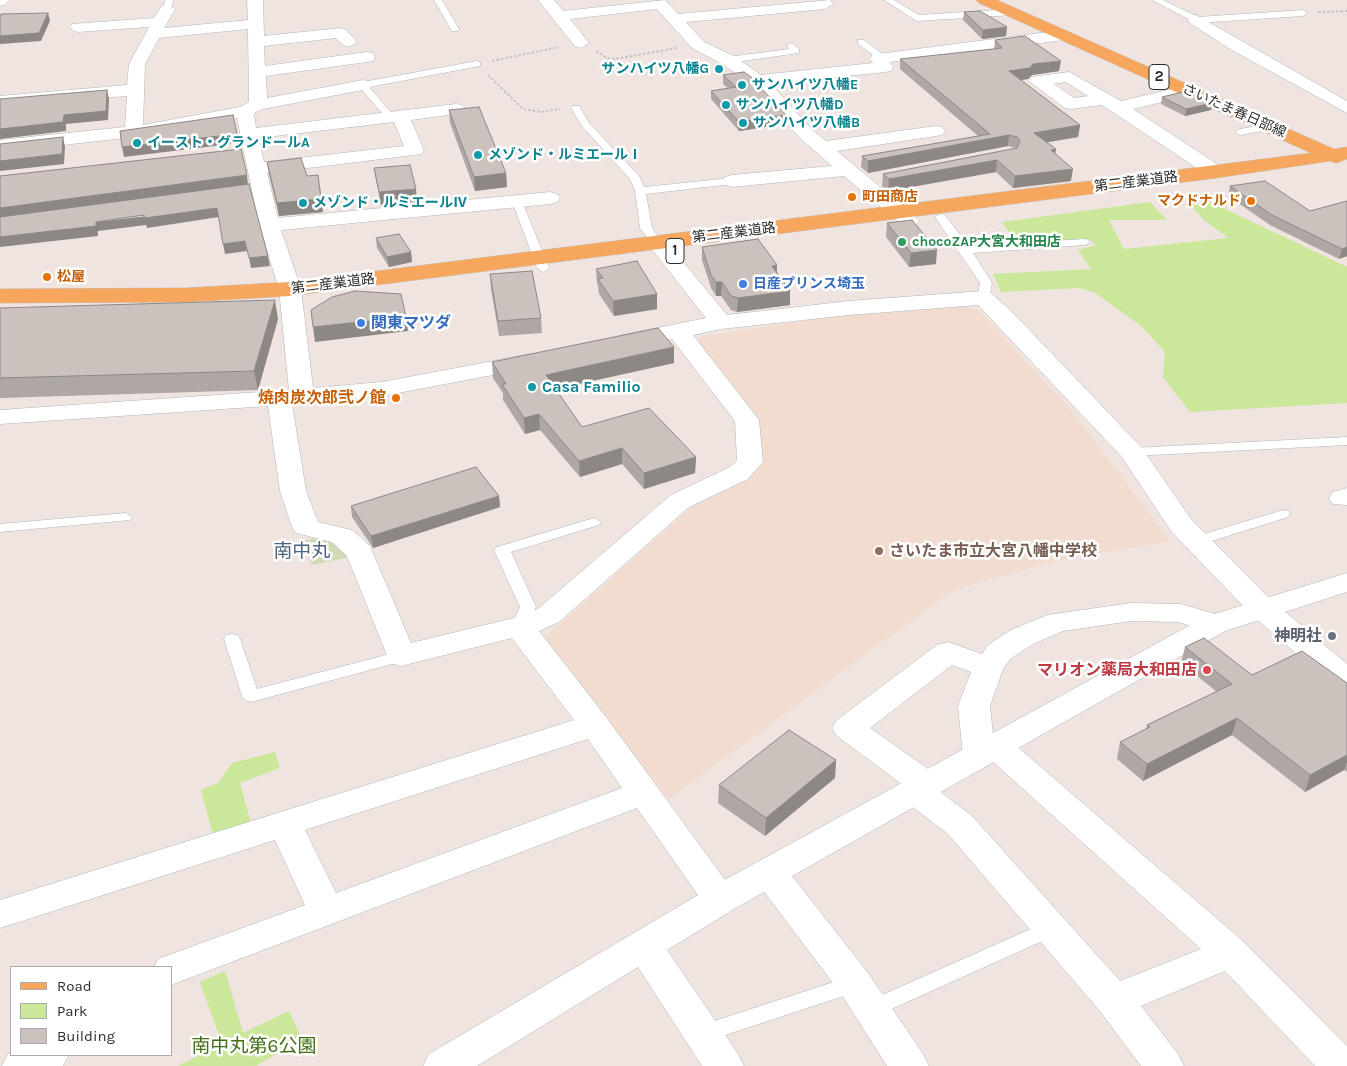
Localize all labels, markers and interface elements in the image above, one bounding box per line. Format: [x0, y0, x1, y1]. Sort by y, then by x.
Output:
place label: サンハイツ八幡G [602, 61, 709, 77]
marker: サンハイツ八幡G [713, 63, 725, 75]
road number: 2 [1149, 64, 1169, 90]
place label: サンハイツ八幡E [752, 77, 858, 93]
marker: サンハイツ八幡E [736, 79, 748, 91]
street label: さいたま春日部線 [1179, 81, 1289, 141]
place label: サンハイツ八幡D [736, 97, 844, 113]
marker: サンハイツ八幡D [720, 99, 732, 111]
place label: サンハイツ八幡B [753, 115, 860, 131]
marker: サンハイツ八幡B [737, 117, 749, 129]
place label: イースト・グランドールA [147, 135, 310, 151]
marker: イースト・グランドールA [131, 137, 143, 149]
place label: メゾンド・ルミエールⅠ [488, 147, 642, 163]
marker: メゾンド・ルミエールⅠ [472, 149, 484, 161]
street label: 第二産業道路 [1093, 169, 1179, 195]
place label: 町田商店 [862, 189, 918, 205]
marker: 町田商店 [846, 191, 858, 203]
place label: マクドナルド [1157, 193, 1241, 209]
place label: メゾンド・ルミエールⅣ [313, 195, 467, 211]
marker: マクドナルド [1245, 195, 1257, 207]
marker: メゾンド・ルミエールⅣ [297, 197, 309, 209]
street label: 第二産業道路 [691, 220, 777, 246]
place label: chocoZAP大宮大和田店 [912, 234, 1061, 250]
marker: chocoZAP大宮大和田店 [896, 236, 908, 248]
road number: 1 [666, 238, 684, 264]
place label: 松屋 [57, 269, 85, 285]
marker: 松屋 [41, 271, 53, 283]
street label: 第二産業道路 [290, 271, 376, 297]
place label: 日産プリンス埼玉 [753, 276, 865, 292]
marker: 日産プリンス埼玉 [737, 278, 749, 290]
place label: 関東マツダ [371, 313, 451, 333]
marker: 関東マツダ [355, 317, 367, 329]
place label: Casa Familio [542, 377, 641, 397]
marker: Casa Familio [526, 381, 538, 393]
place label: 焼肉炭次郎弐ノ館 [258, 388, 386, 408]
marker: 焼肉炭次郎弐ノ館 [390, 392, 402, 404]
district label: 南中丸 [274, 541, 330, 563]
place label: さいたま市立大宮八幡中学校 [889, 541, 1097, 561]
marker: さいたま市立大宮八幡中学校 [873, 545, 885, 557]
place label: 神明社 [1274, 626, 1322, 646]
marker: 神明社 [1326, 630, 1338, 642]
place label: マリオン薬局大和田店 [1037, 660, 1197, 680]
marker: マリオン薬局大和田店 [1201, 664, 1213, 676]
legend [10, 966, 172, 1056]
text: Road [57, 977, 92, 995]
text: Park [57, 1002, 87, 1020]
text: Building [57, 1027, 115, 1045]
park label: 南中丸第6公園 [192, 1036, 316, 1058]

